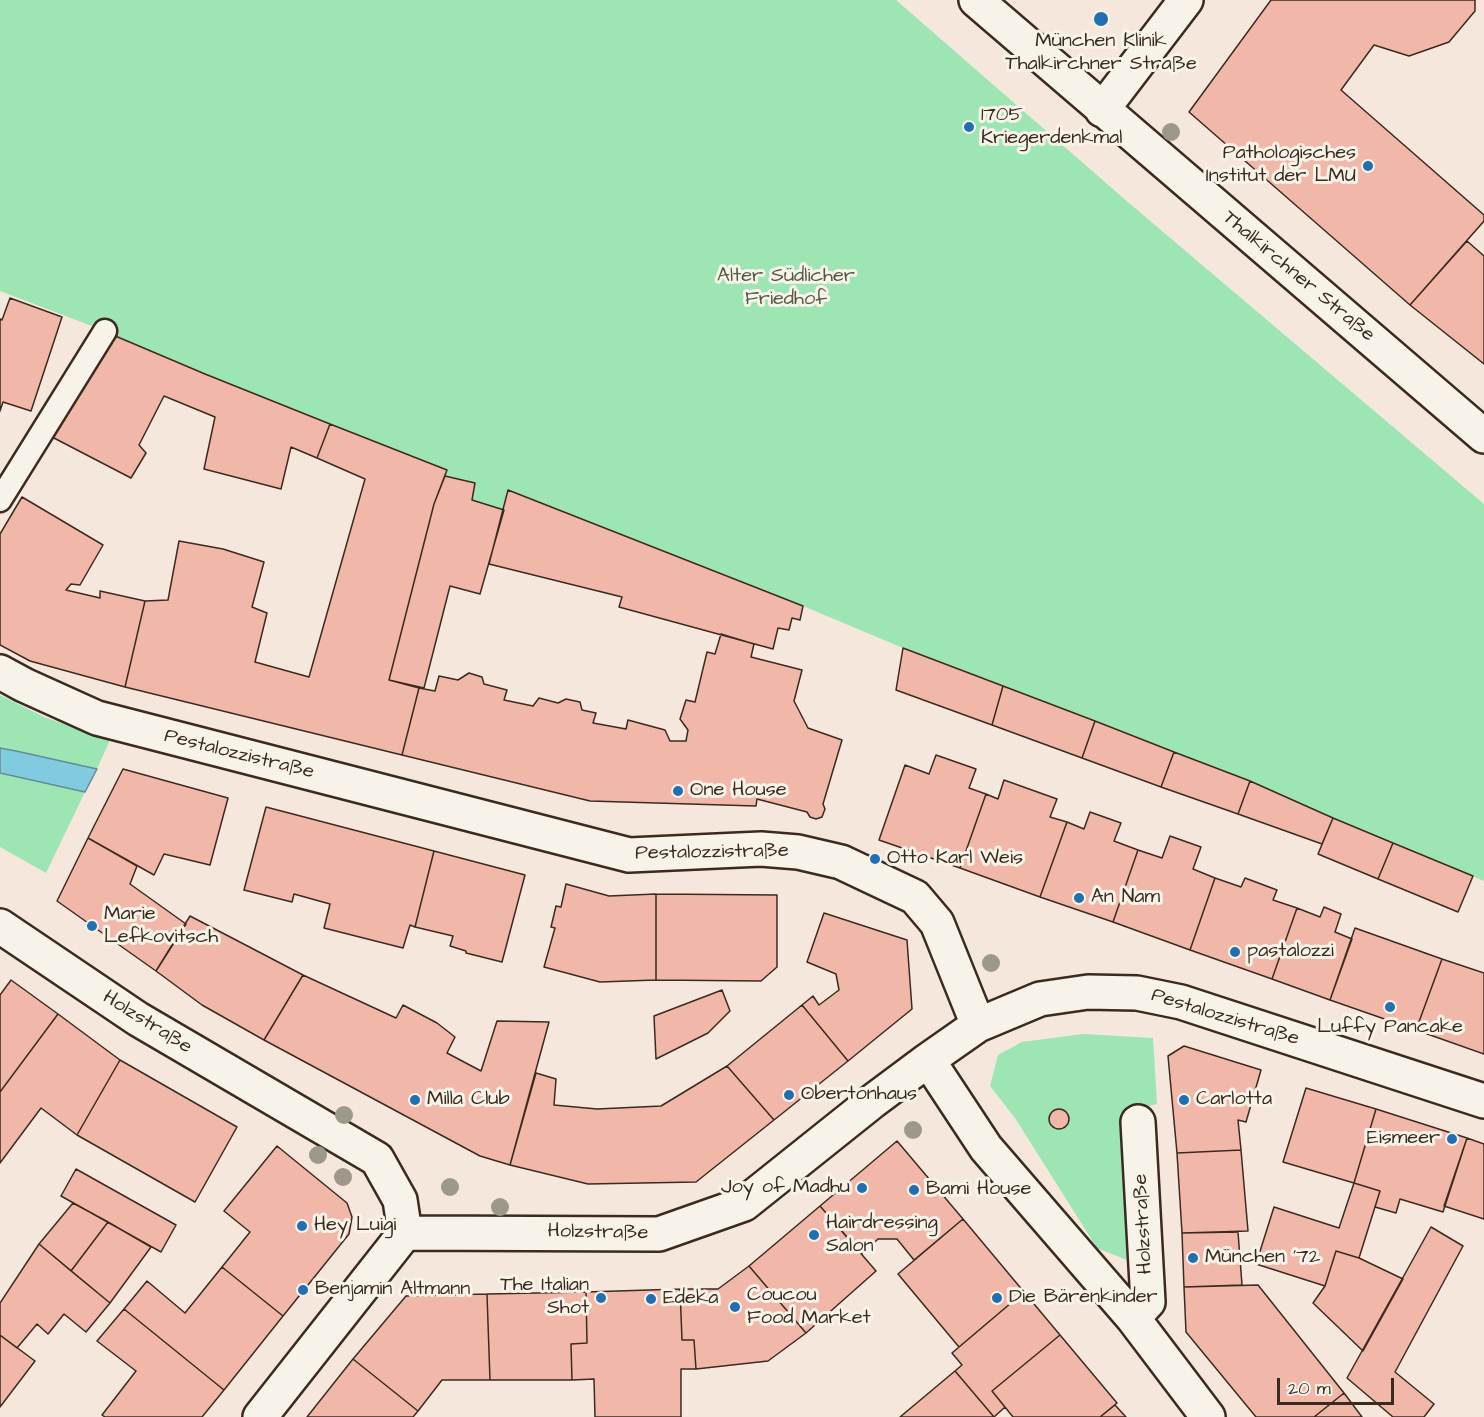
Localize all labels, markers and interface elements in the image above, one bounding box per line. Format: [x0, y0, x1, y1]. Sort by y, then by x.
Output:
marker: München Klinik Thalkirchner Straße [1092, 10, 1110, 28]
place label: München Klinik Thalkirchner Straße [1005, 30, 1197, 77]
place label: 1705 Kriegerdenkmal [981, 104, 1122, 151]
marker: 1705 Kriegerdenkmal [962, 120, 976, 134]
place label: Pathologisches Institut der LMU [1206, 142, 1356, 189]
marker: Pathologisches Institut der LMU [1361, 159, 1375, 173]
street label: Thalkirchner Straße [1217, 206, 1379, 348]
park label: Alter Südlicher Friedhof [717, 265, 855, 312]
street label: Pestalozzistraße [162, 725, 316, 785]
place label: One House [690, 779, 787, 803]
marker: One House [671, 784, 685, 798]
street label: Pestalozzistraße [635, 840, 789, 866]
place label: Otto Karl Weis [887, 847, 1023, 871]
marker: Otto Karl Weis [868, 852, 882, 866]
place label: An Nam [1091, 886, 1160, 910]
marker: An Nam [1072, 891, 1086, 905]
place label: Marie Lefkovitsch [104, 903, 218, 950]
marker: Marie Lefkovitsch [85, 919, 99, 933]
place label: pastalozzi [1247, 940, 1334, 964]
marker: pastalozzi [1228, 945, 1242, 959]
street label: Pestalozzistraße [1148, 984, 1302, 1052]
street label: Holzstraße [98, 986, 196, 1060]
marker: Luffy Pancake [1383, 1000, 1397, 1014]
place label: Luffy Pancake [1317, 1016, 1463, 1040]
place label: Obertonhaus [801, 1083, 917, 1107]
place label: Milla Club [427, 1088, 510, 1112]
marker: Obertonhaus [782, 1088, 796, 1102]
place label: Carlotta [1196, 1088, 1272, 1112]
marker: Milla Club [408, 1093, 422, 1107]
marker: Carlotta [1177, 1093, 1191, 1107]
place label: Eismeer [1367, 1127, 1440, 1151]
marker: Eismeer [1445, 1132, 1459, 1146]
street label: Holzstraße [1129, 1173, 1159, 1275]
place label: Joy of Madhu [721, 1176, 850, 1200]
place label: Bami House [926, 1178, 1031, 1202]
marker: Joy of Madhu [855, 1181, 869, 1195]
marker: Bami House [907, 1183, 921, 1197]
place label: Hairdressing Salon [826, 1212, 938, 1259]
place label: Hey Luigi [314, 1214, 396, 1238]
marker: Hey Luigi [295, 1219, 309, 1233]
street label: Holzstraße [547, 1220, 649, 1246]
marker: Hairdressing Salon [807, 1228, 821, 1242]
place label: München '72 [1205, 1246, 1320, 1270]
marker: München '72 [1186, 1251, 1200, 1265]
place label: The Italian Shot [500, 1274, 589, 1321]
place label: Benjamin Altmann [315, 1278, 470, 1302]
marker: Benjamin Altmann [296, 1283, 310, 1297]
place label: Coucou Food Market [747, 1284, 871, 1331]
place label: Die Bärenkinder [1009, 1286, 1157, 1310]
place label: Edeka [663, 1287, 718, 1311]
marker: The Italian Shot [594, 1291, 608, 1305]
marker: Die Bärenkinder [990, 1291, 1004, 1305]
marker: Edeka [644, 1292, 658, 1306]
marker: Coucou Food Market [728, 1300, 742, 1314]
scale bar [1280, 1366, 1397, 1404]
text: 20 m [1288, 1376, 1331, 1401]

